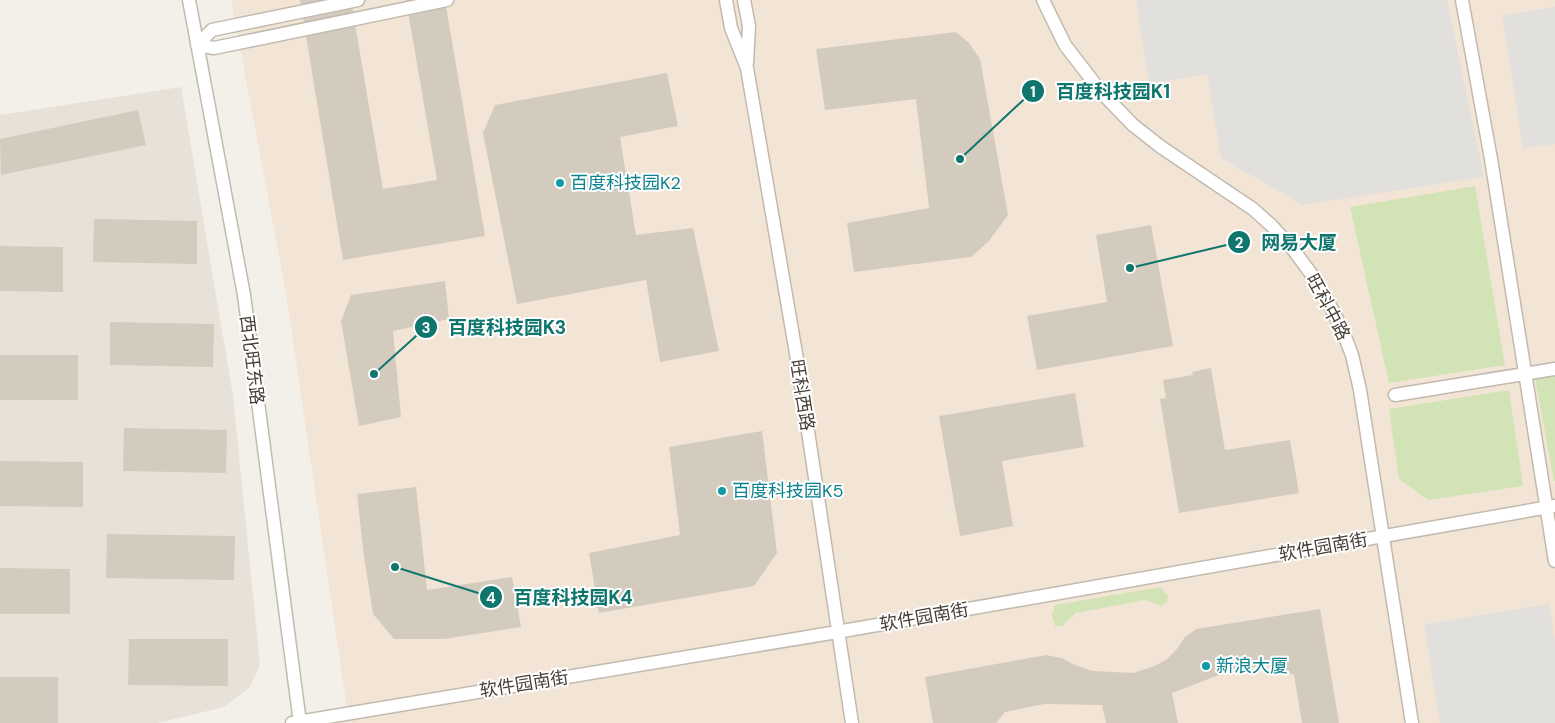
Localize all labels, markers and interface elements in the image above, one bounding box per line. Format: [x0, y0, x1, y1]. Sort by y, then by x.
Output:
callout: 百度科技园K1 [1021, 74, 1180, 108]
text: 百度科技园K1 [1056, 79, 1170, 104]
text: 1 [1030, 82, 1036, 102]
place label: 百度科技园K2 [570, 171, 681, 195]
marker: 百度科技园K2 [554, 177, 566, 189]
callout: 网易大厦 [1226, 225, 1347, 259]
text: 网易大厦 [1261, 230, 1337, 255]
text: 2 [1235, 233, 1244, 253]
street label: 旺科中路 [1301, 270, 1355, 344]
callout: 百度科技园K3 [413, 310, 577, 344]
street label: 西北旺东路 [235, 314, 269, 406]
text: 百度科技园K3 [448, 315, 566, 340]
text: 3 [421, 318, 431, 338]
street label: 旺科西路 [785, 358, 819, 432]
place label: 百度科技园K5 [732, 479, 844, 503]
marker: 百度科技园K5 [716, 485, 728, 497]
street label: 软件园南街 [1277, 527, 1369, 567]
callout: 百度科技园K4 [479, 580, 643, 614]
text: 百度科技园K4 [513, 585, 633, 610]
text: 4 [486, 588, 496, 608]
street label: 软件园南街 [878, 597, 970, 637]
place label: 新浪大厦 [1216, 654, 1288, 678]
marker: 新浪大厦 [1200, 660, 1212, 672]
street label: 软件园南街 [478, 665, 570, 703]

